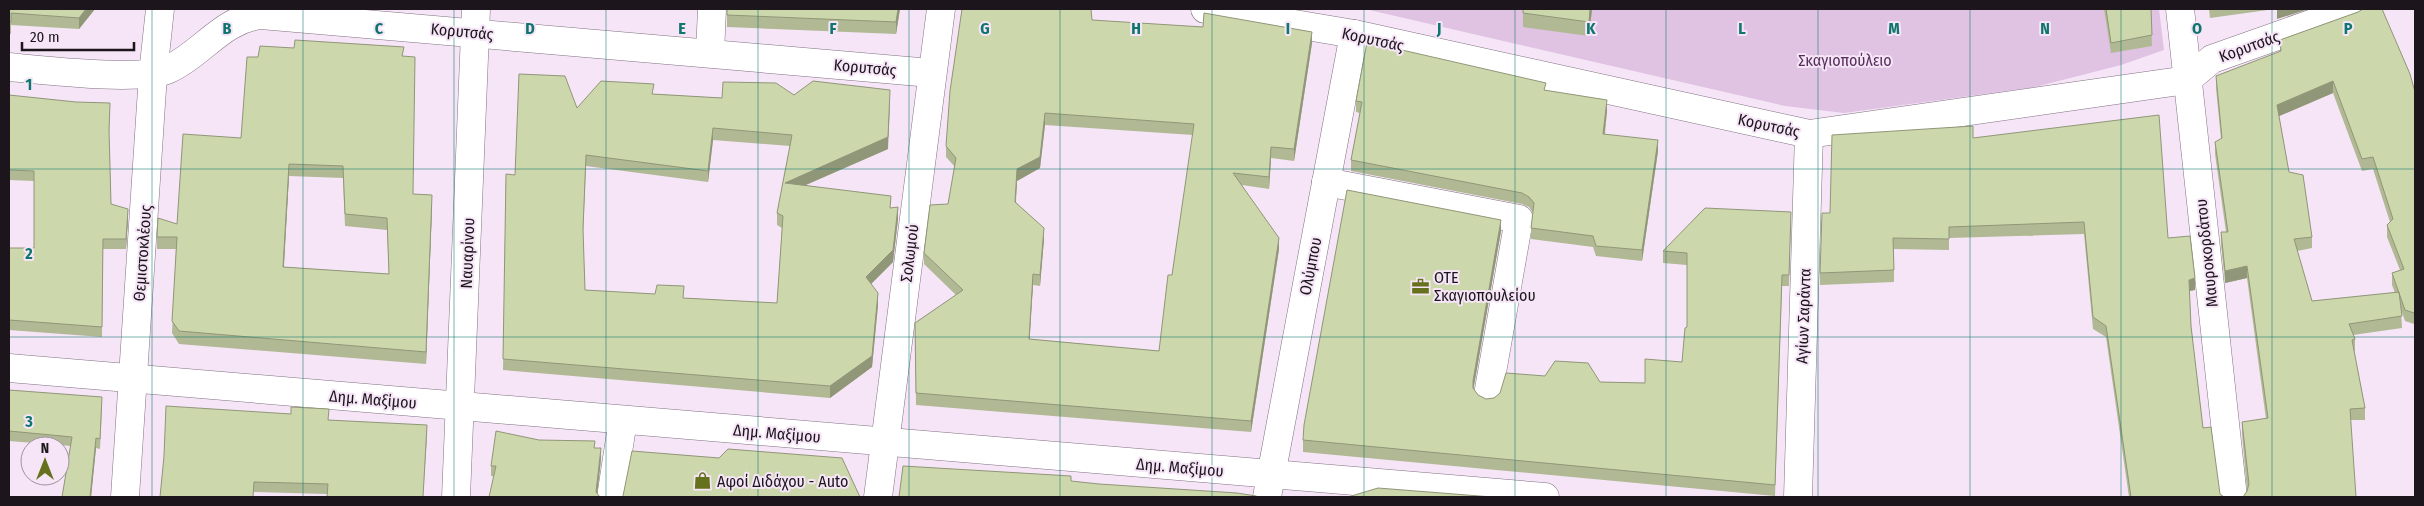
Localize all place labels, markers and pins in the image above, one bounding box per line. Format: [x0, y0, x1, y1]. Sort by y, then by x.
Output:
place label: ΟΤΕ Σκαγιοπουλείου [1434, 268, 1536, 305]
office icon: ΟΤΕ Σκαγιοπουλείου [1410, 276, 1430, 296]
shop icon: Αφοί Διδάχου - Auto [693, 471, 713, 491]
place label: Αφοί Διδάχου - Auto [717, 472, 848, 491]

